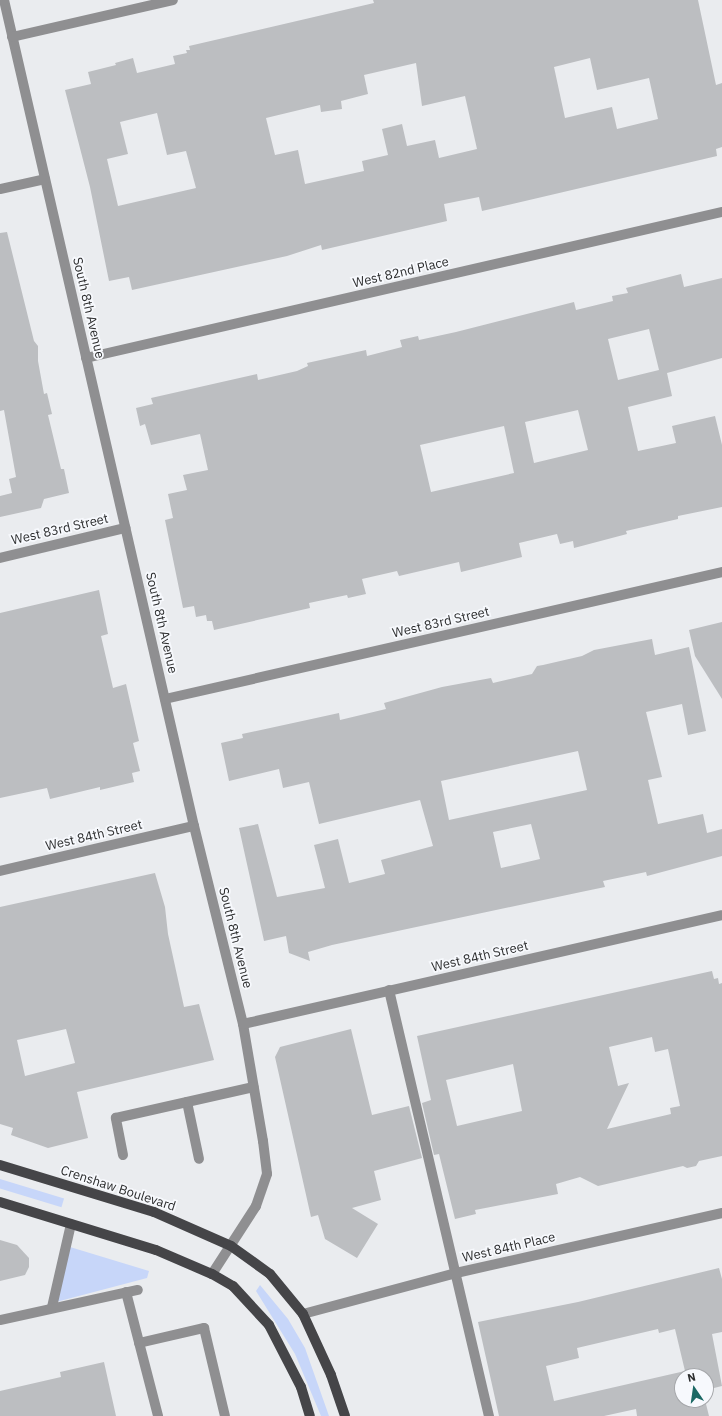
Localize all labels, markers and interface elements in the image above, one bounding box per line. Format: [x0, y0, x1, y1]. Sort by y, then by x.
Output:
street label: West 82nd Place [352, 254, 450, 292]
street label: South 8th Avenue [69, 256, 107, 360]
street label: West 83rd Street [10, 511, 110, 549]
street label: South 8th Avenue [142, 571, 180, 675]
street label: West 83rd Street [391, 604, 491, 642]
street label: West 84th Street [44, 817, 144, 855]
street label: South 8th Avenue [215, 886, 255, 990]
street label: West 84th Street [430, 938, 530, 976]
street label: Crenshaw Boulevard [58, 1163, 178, 1215]
street label: West 84th Place [461, 1230, 557, 1266]
north arrow [674, 1368, 714, 1408]
text: N [686, 1370, 697, 1385]

